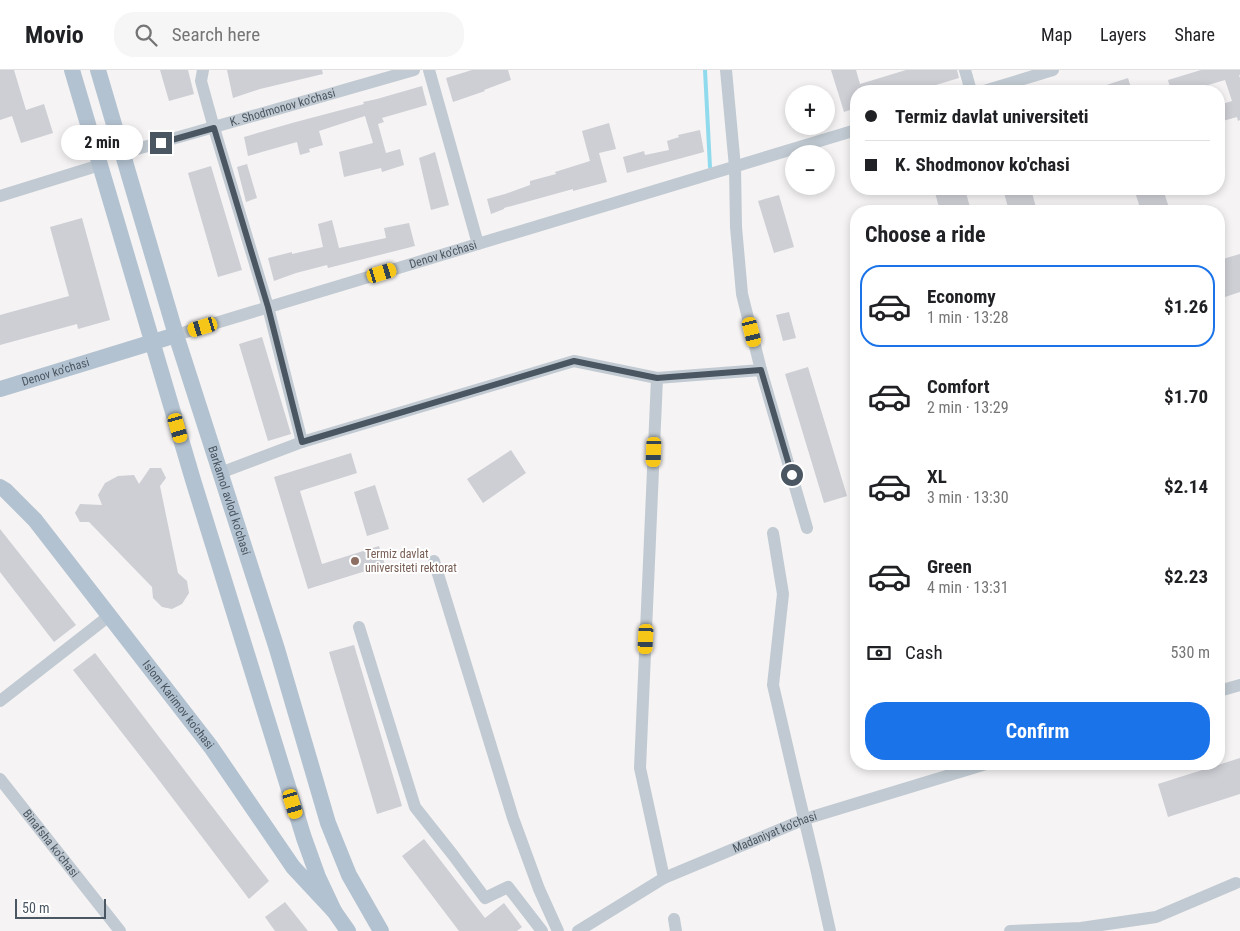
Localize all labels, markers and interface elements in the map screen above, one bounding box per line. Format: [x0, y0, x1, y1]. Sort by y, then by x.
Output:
search box [114, 12, 464, 57]
text: Movio [25, 21, 84, 49]
icon: search [132, 21, 160, 49]
text: Search here [172, 23, 260, 46]
text: Map [1041, 24, 1072, 45]
text: Layers [1100, 24, 1147, 45]
text: Share [1175, 24, 1215, 45]
map controls [785, 85, 835, 195]
button: + [785, 85, 835, 135]
street label: K. Shodmonov ko'chasi [228, 86, 337, 129]
text: Termiz davlat universiteti [895, 105, 1089, 128]
callout: 2 min [61, 126, 144, 160]
route end [150, 132, 172, 154]
text: 2 min [84, 133, 120, 152]
button: − [785, 145, 835, 195]
text: K. Shodmonov ko'chasi [895, 153, 1070, 176]
text: Choose a ride [865, 222, 986, 247]
street label: Denov ko'chasi [408, 238, 479, 271]
car [365, 261, 398, 285]
icon: car [867, 284, 912, 329]
text: Economy [927, 285, 996, 308]
text: $1.26 [1164, 295, 1208, 318]
text: 1 min · 13:28 [927, 308, 1009, 327]
car [186, 315, 219, 339]
car [741, 316, 762, 348]
street label: Denov ko'chasi [20, 355, 91, 389]
icon: car [867, 374, 912, 419]
text: Comfort [927, 375, 990, 398]
text: $1.70 [1164, 385, 1208, 408]
text: 2 min · 13:29 [927, 398, 1009, 417]
car [166, 412, 189, 444]
car [645, 437, 662, 467]
street label: Barkamol avlod ko'chasi [205, 444, 253, 557]
route start [781, 464, 803, 486]
icon: car [867, 464, 912, 509]
text: XL [927, 465, 947, 488]
text: $2.14 [1164, 475, 1208, 498]
text: 3 min · 13:30 [927, 488, 1009, 507]
place label: Termiz davlat universiteti rektorat [365, 547, 457, 575]
icon: car [867, 554, 912, 599]
marker: Termiz davlat universiteti rektorat [349, 555, 361, 567]
text: Green [927, 555, 972, 578]
text: $2.23 [1164, 565, 1208, 588]
text: 4 min · 13:31 [927, 578, 1009, 597]
car [637, 624, 654, 654]
icon: cash [865, 639, 893, 667]
text: Cash [905, 641, 943, 664]
text: 530 m [1171, 643, 1210, 662]
street label: Islom Karimov ko'chasi [139, 658, 217, 752]
button: Confirm [865, 702, 1210, 760]
car [281, 787, 304, 821]
street label: Binafsha ko'chasi [20, 807, 82, 880]
street label: Madaniyat ko'chasi [731, 809, 819, 855]
scale bar [15, 896, 106, 919]
text: 50 m [22, 900, 50, 916]

